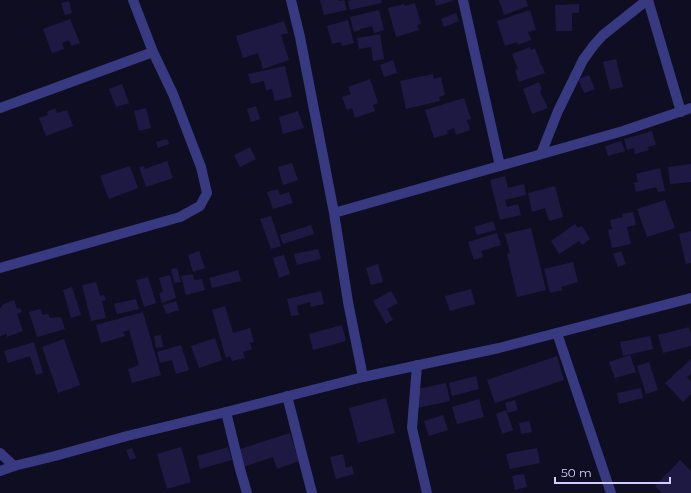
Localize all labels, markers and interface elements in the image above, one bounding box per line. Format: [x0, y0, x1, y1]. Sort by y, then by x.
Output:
scale bar [555, 459, 670, 485]
text: 50 m [561, 465, 592, 480]

